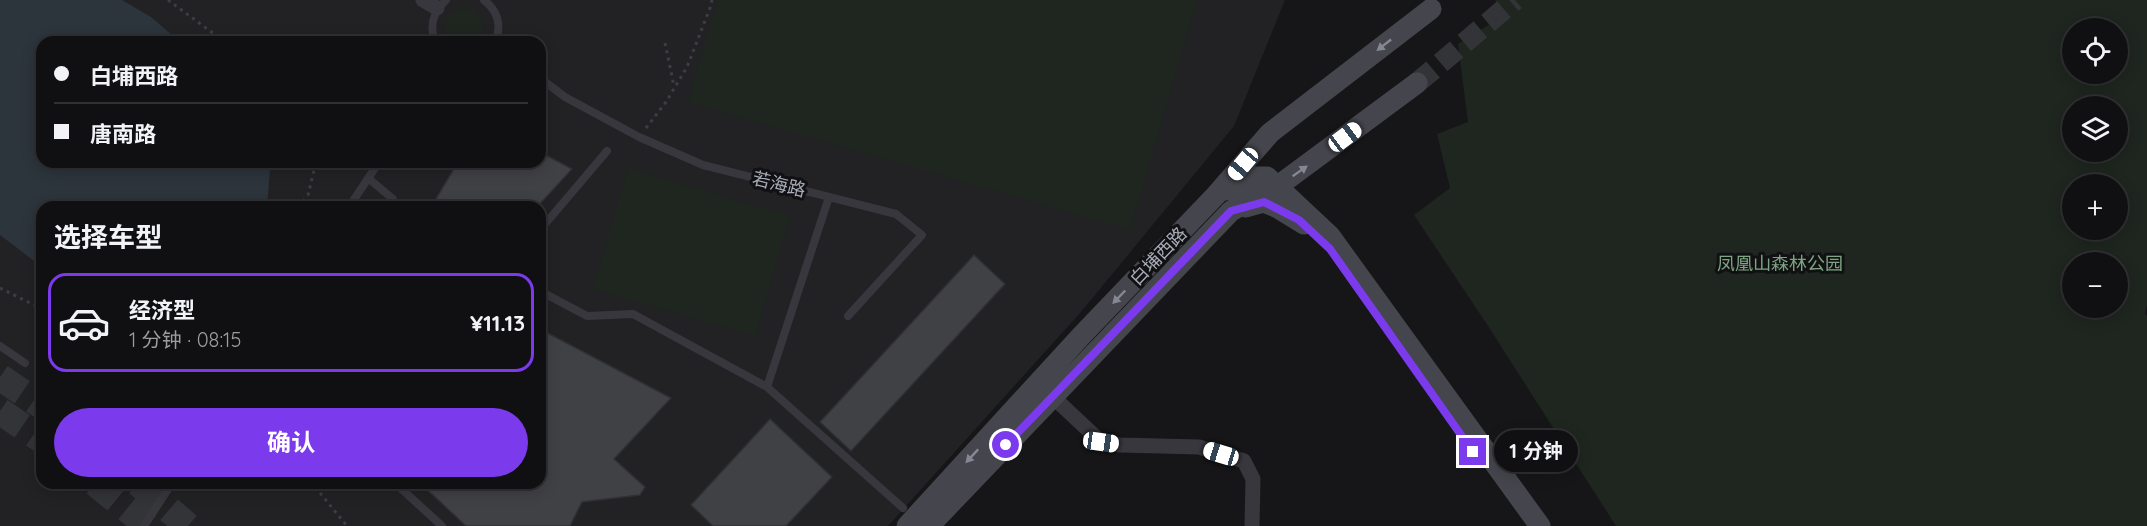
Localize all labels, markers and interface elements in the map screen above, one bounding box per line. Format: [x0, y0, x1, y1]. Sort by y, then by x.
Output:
map controls [2062, 18, 2128, 318]
button: locate [2062, 18, 2128, 84]
one-way arrow [1377, 38, 1392, 50]
text: 白埔西路 [90, 62, 178, 90]
button: layers [2062, 96, 2128, 162]
car [1325, 119, 1365, 155]
text: 唐南路 [90, 120, 156, 148]
car [1225, 144, 1261, 184]
one-way arrow [1291, 165, 1307, 177]
street label: 若海路 [750, 166, 808, 202]
button: + [2062, 174, 2128, 240]
text: 选择车型 [54, 220, 162, 254]
street label: 白埔西路 [1125, 222, 1191, 290]
park label: 凤凰山森林公园 [1717, 252, 1843, 275]
button: − [2062, 252, 2128, 318]
one-way arrow [1112, 290, 1126, 304]
icon: car [57, 296, 111, 350]
text: 经济型 [129, 296, 195, 324]
text: ¥11.13 [470, 309, 525, 337]
text: 1 分钟 · 08:15 [129, 327, 241, 352]
button: 确认 [54, 408, 528, 477]
route start [992, 431, 1019, 458]
car [1082, 431, 1120, 453]
callout: 1 分钟 [1494, 431, 1578, 473]
route end [1459, 438, 1486, 465]
text: 1 分钟 [1509, 438, 1563, 463]
car [1201, 440, 1241, 468]
one-way arrow [965, 448, 979, 463]

